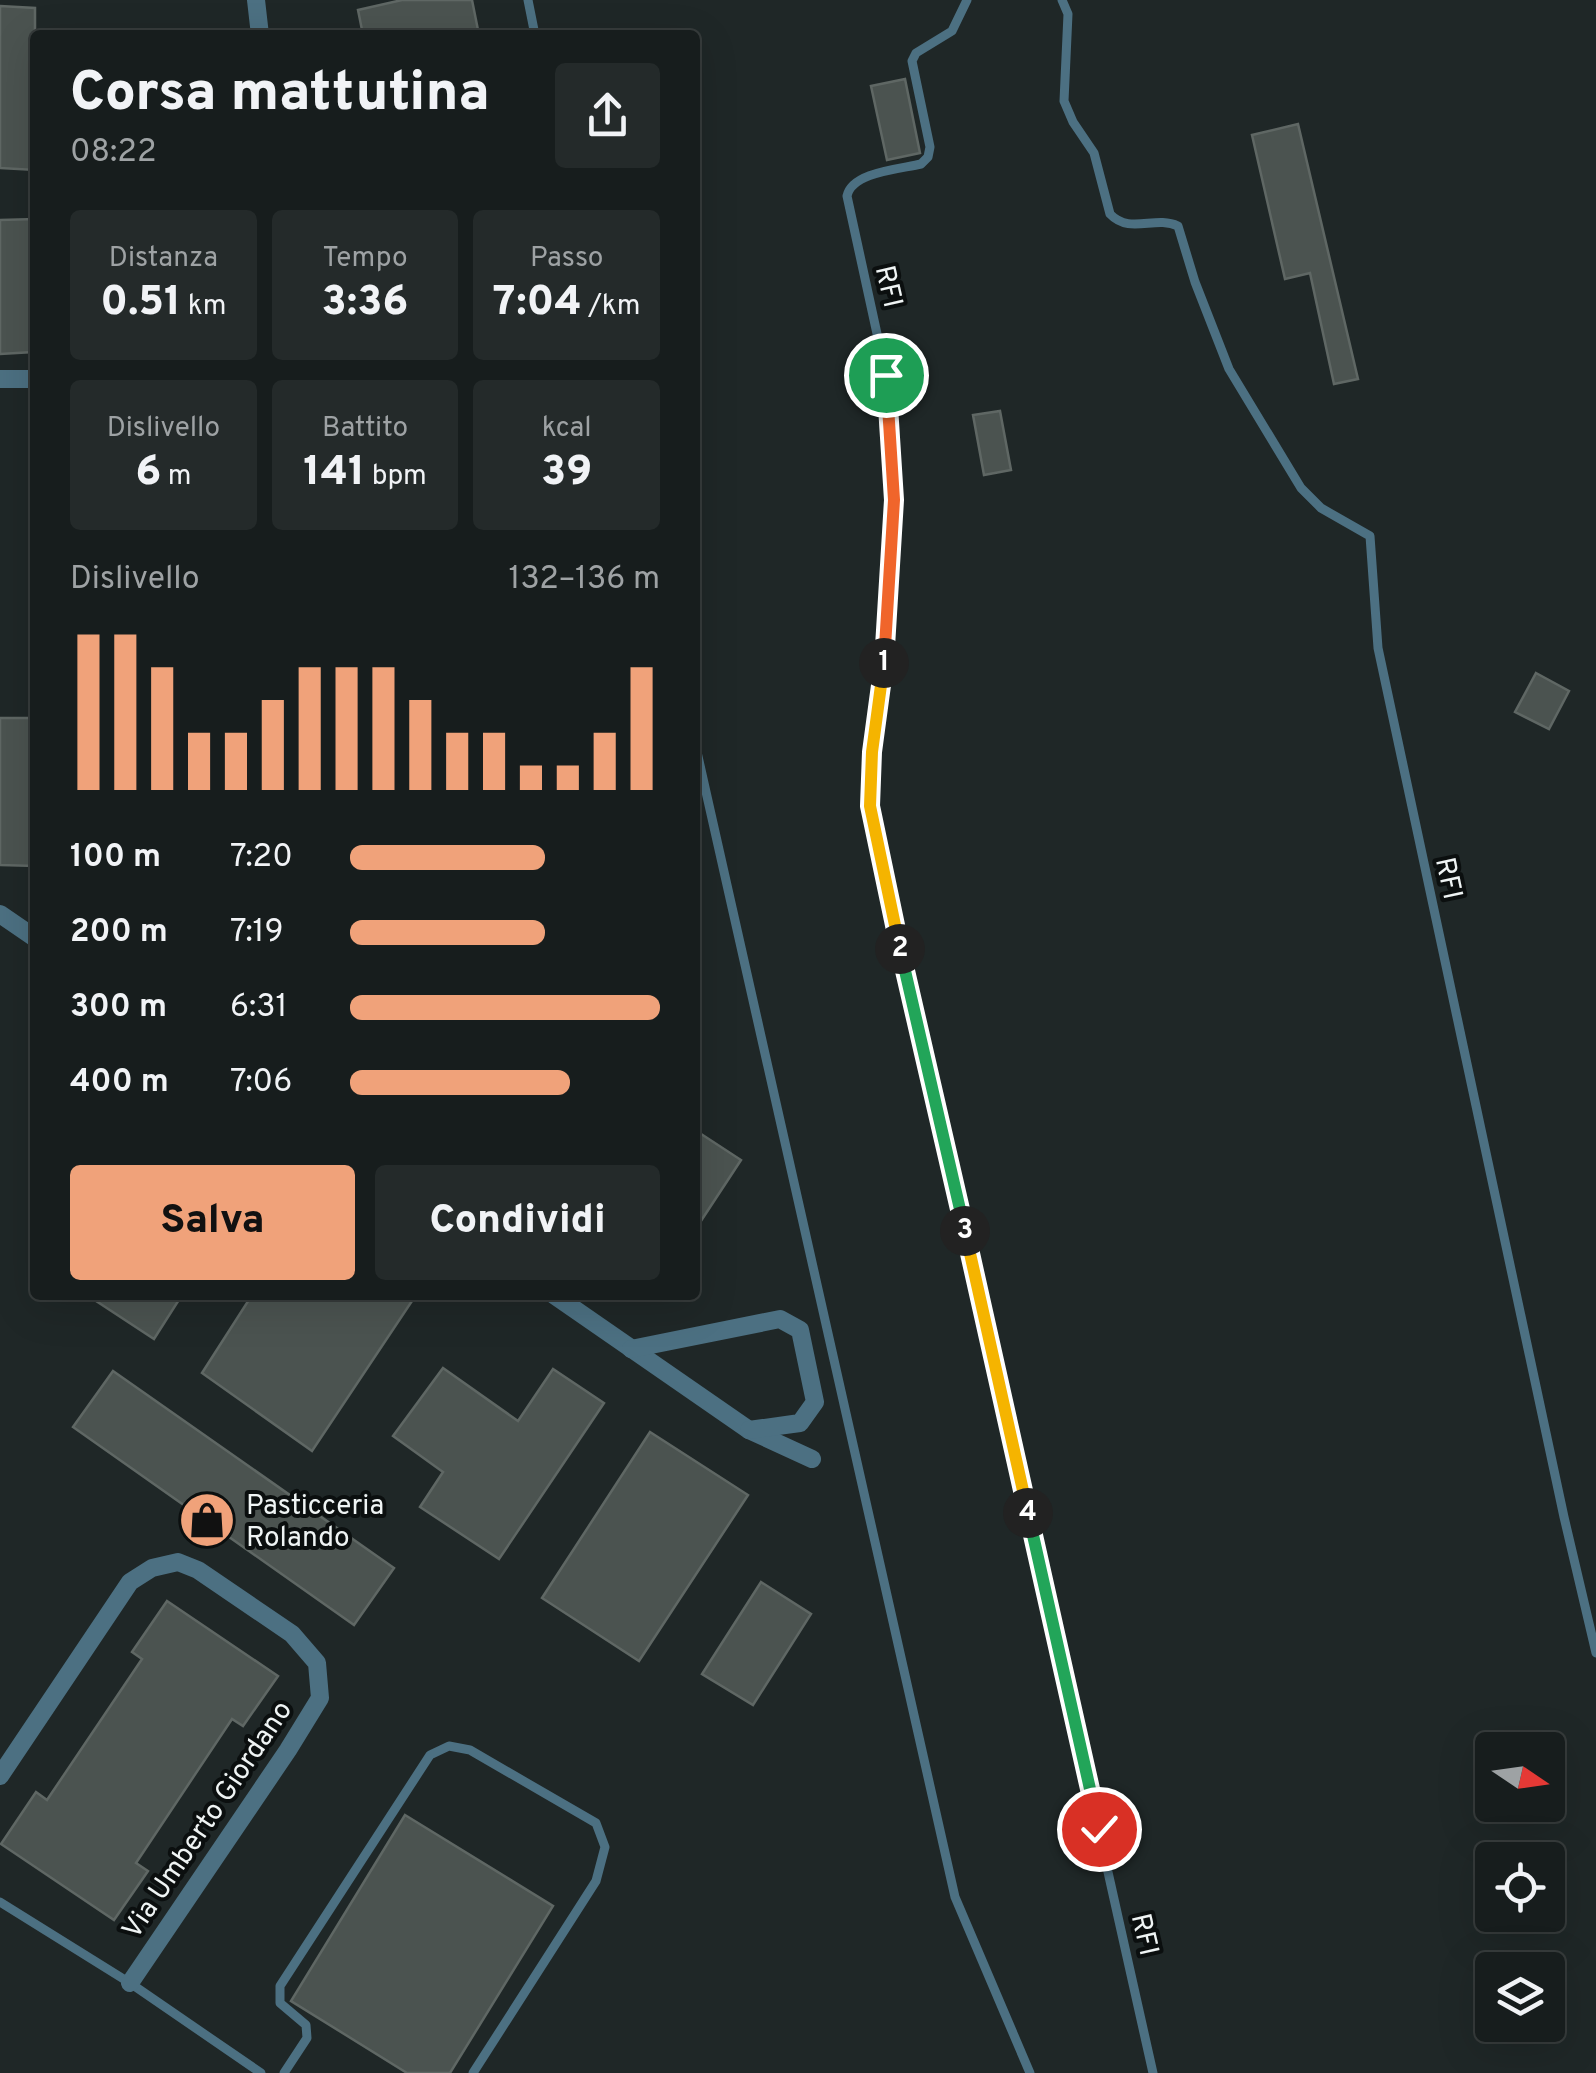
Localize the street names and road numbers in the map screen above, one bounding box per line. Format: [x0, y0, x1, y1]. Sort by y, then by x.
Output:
street label: RFI [865, 262, 909, 311]
street label: RFI [1425, 854, 1469, 903]
street label: Via Umberto Giordano [115, 1695, 302, 1947]
street label: RFI [1121, 1910, 1165, 1959]

